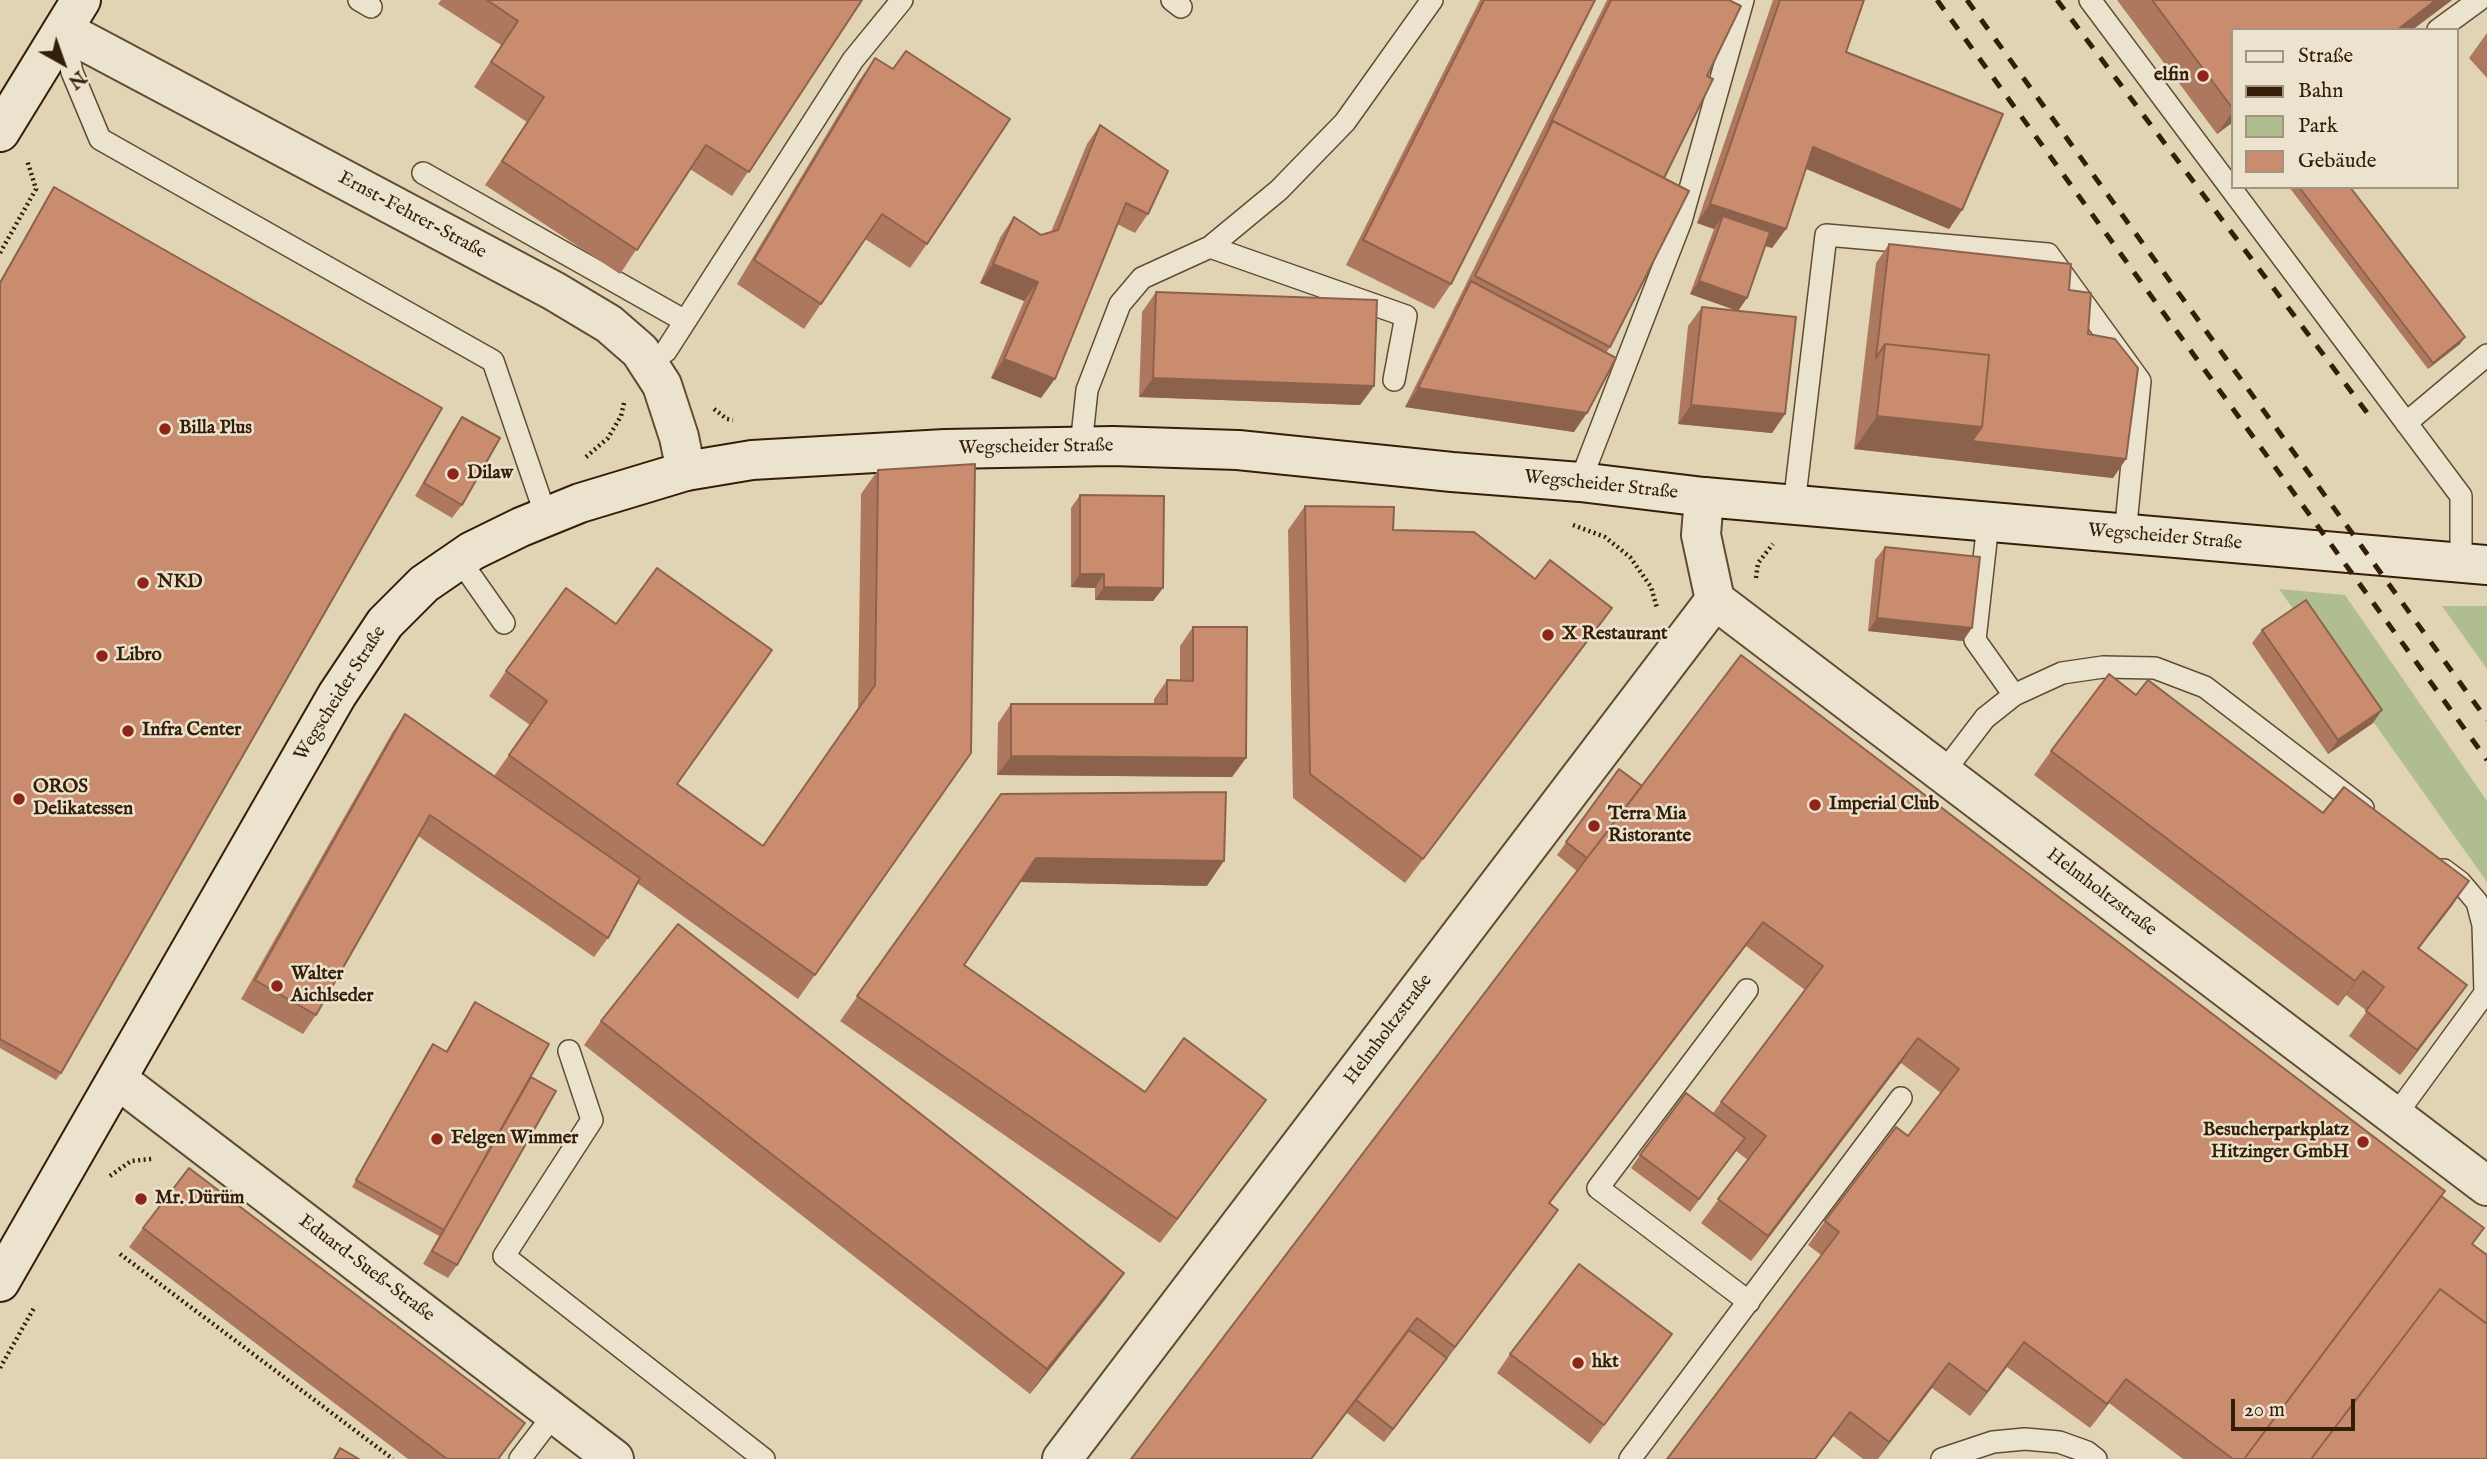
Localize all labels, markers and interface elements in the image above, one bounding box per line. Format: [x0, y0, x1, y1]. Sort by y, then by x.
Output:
north arrow [28, 28, 98, 98]
legend [2232, 28, 2459, 189]
text: Straße [2298, 43, 2353, 70]
text: N [62, 65, 91, 94]
place label: elfin [2154, 65, 2189, 87]
marker: elfin [2195, 68, 2211, 84]
text: Bahn [2298, 78, 2343, 105]
text: Park [2298, 113, 2338, 140]
text: Gebäude [2298, 148, 2376, 175]
street label: Ernst-Fehrer-Straße [334, 167, 490, 265]
place label: Billa Plus [179, 418, 252, 440]
marker: Billa Plus [157, 421, 173, 437]
street label: Wegscheider Straße [958, 435, 1114, 461]
place label: Dilaw [467, 463, 513, 485]
marker: Dilaw [445, 466, 461, 482]
street label: Wegscheider Straße [1523, 467, 1679, 505]
street label: Wegscheider Straße [2087, 520, 2243, 556]
place label: NKD [157, 572, 202, 594]
marker: NKD [135, 575, 151, 591]
street label: Wegscheider Straße [290, 622, 392, 766]
place label: X Restaurant [1562, 624, 1668, 646]
marker: X Restaurant [1540, 627, 1556, 643]
place label: Libro [116, 645, 162, 667]
marker: Libro [94, 648, 110, 664]
place label: Infra Center [142, 720, 241, 742]
marker: Infra Center [120, 723, 136, 739]
place label: OROS Delikatessen [33, 777, 133, 821]
marker: OROS Delikatessen [11, 791, 27, 807]
place label: Imperial Club [1829, 794, 1939, 816]
marker: Imperial Club [1807, 797, 1823, 813]
place label: Terra Mia Ristorante [1608, 804, 1691, 848]
marker: Terra Mia Ristorante [1586, 818, 1602, 834]
street label: Helmholtzstraße [2041, 844, 2161, 942]
place label: Walter Aichlseder [291, 964, 374, 1008]
street label: Helmholtzstraße [1340, 970, 1438, 1090]
marker: Walter Aichlseder [269, 978, 285, 994]
place label: Besucherparkplatz Hitzinger GmbH [2203, 1120, 2349, 1164]
place label: Felgen Wimmer [451, 1128, 578, 1150]
marker: Felgen Wimmer [429, 1131, 445, 1147]
marker: Besucherparkplatz Hitzinger GmbH [2355, 1134, 2371, 1150]
place label: Mr. Dürüm [155, 1188, 244, 1210]
marker: Mr. Dürüm [133, 1191, 149, 1207]
street label: Eduard-Sueß-Straße [294, 1210, 438, 1328]
place label: hkt [1592, 1352, 1619, 1374]
marker: hkt [1570, 1355, 1586, 1371]
scale bar [2235, 1386, 2359, 1430]
text: 20 m [2244, 1397, 2285, 1424]

